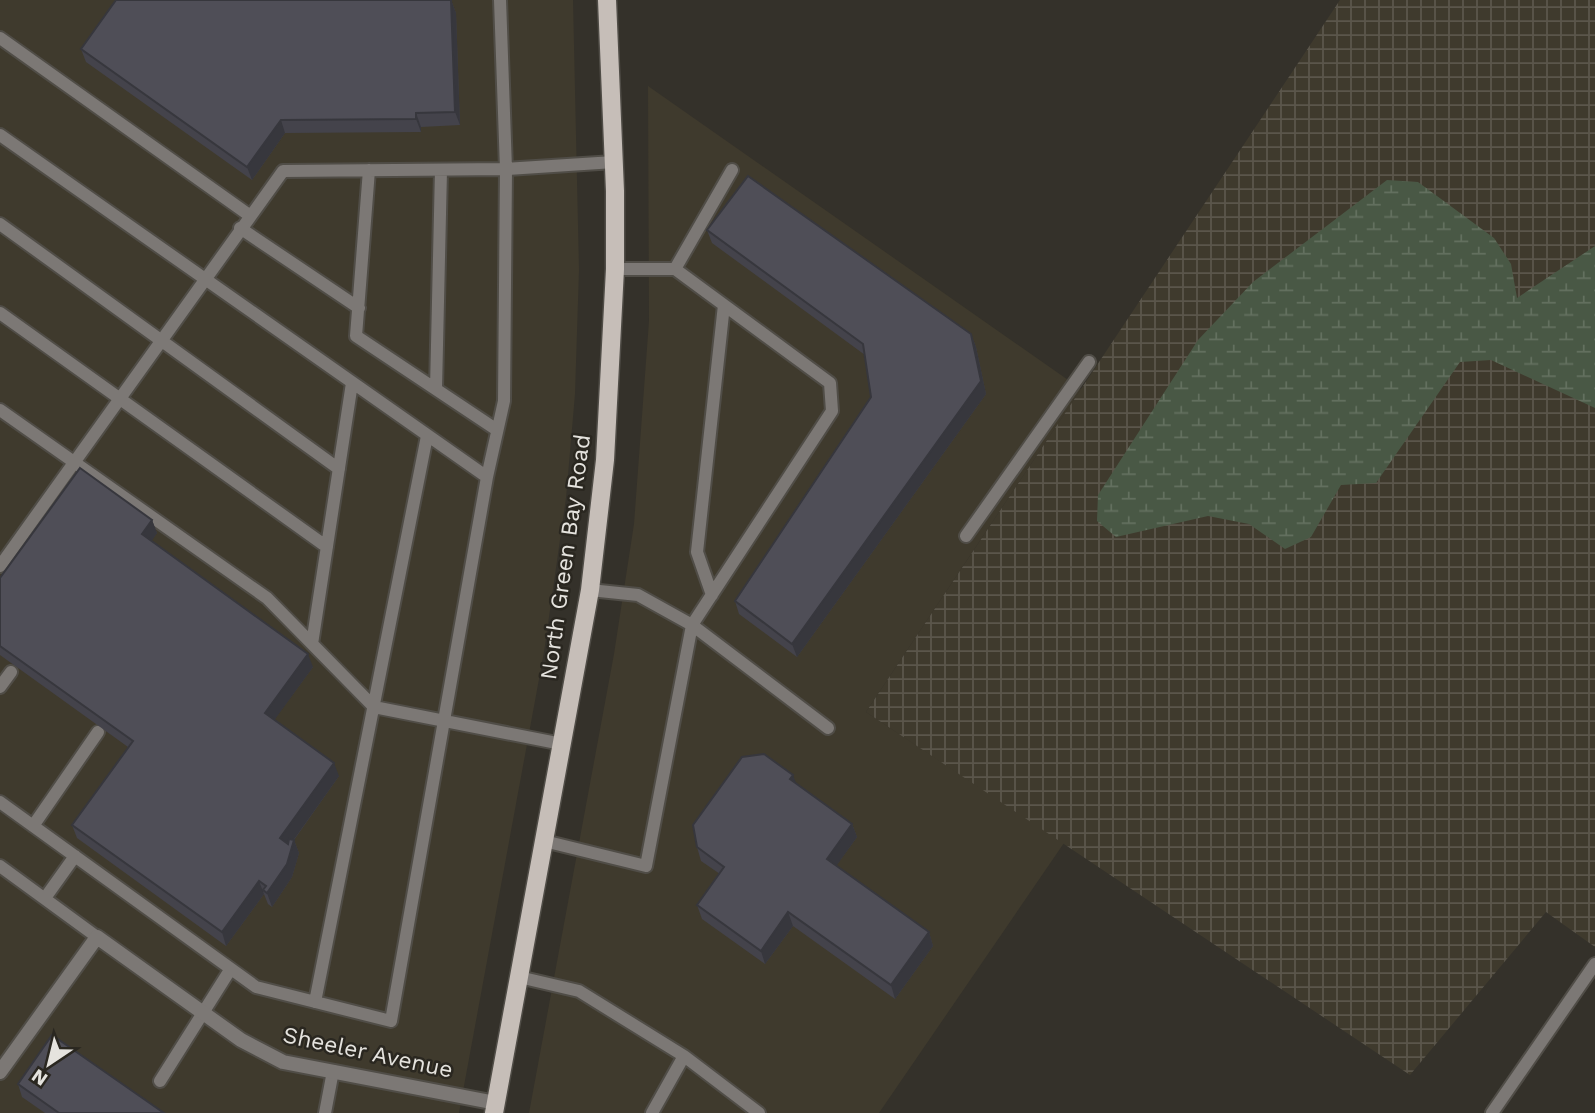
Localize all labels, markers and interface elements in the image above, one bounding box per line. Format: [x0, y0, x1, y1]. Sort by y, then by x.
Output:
street label: North Green Bay Road [535, 432, 596, 682]
street label: Sheeler Avenue [280, 1021, 455, 1084]
north arrow [14, 1029, 84, 1099]
text: N [27, 1064, 52, 1091]

